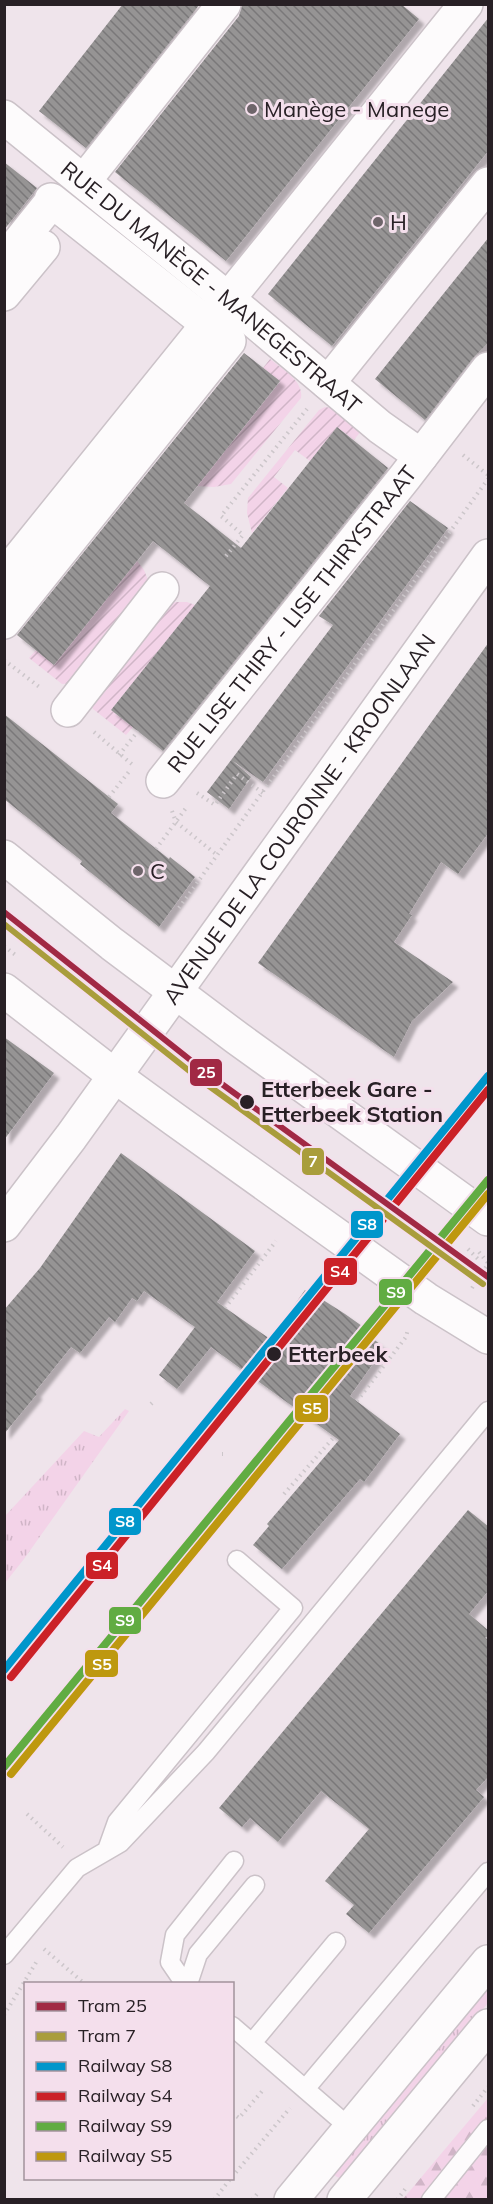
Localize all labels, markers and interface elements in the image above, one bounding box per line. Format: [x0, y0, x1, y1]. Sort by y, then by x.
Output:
place label: Manège - Manege [264, 95, 449, 123]
marker: Manège - Manege [245, 102, 259, 116]
street label: RUE DU MANÈGE - MANEGESTRAAT [55, 155, 367, 419]
place label: H [390, 208, 407, 236]
marker: H [371, 215, 385, 229]
street label: RUE LISE THIRY - LISE THIRYSTRAAT [161, 460, 423, 778]
street label: AVENUE DE LA COURONNE - KROONLAAN [157, 629, 443, 1007]
place label: C [150, 858, 165, 884]
marker: C [131, 864, 145, 878]
line badge: 25 [189, 1058, 223, 1087]
text: 25 [196, 1062, 216, 1082]
place label: Etterbeek Gare - Etterbeek Station [261, 1075, 443, 1128]
marker: Etterbeek Gare - Etterbeek Station [238, 1093, 256, 1111]
line badge: 7 [301, 1147, 325, 1176]
text: 7 [308, 1151, 318, 1171]
line badge: S8 [350, 1210, 384, 1239]
text: S8 [357, 1214, 377, 1234]
line badge: S4 [323, 1257, 358, 1286]
text: S4 [330, 1261, 350, 1281]
line badge: S9 [378, 1278, 413, 1306]
text: S9 [386, 1282, 406, 1302]
place label: Etterbeek [288, 1340, 388, 1368]
marker: Etterbeek [265, 1345, 283, 1363]
line badge: S5 [294, 1394, 329, 1423]
text: S5 [302, 1398, 322, 1418]
line badge: S8 [108, 1507, 142, 1536]
text: S8 [115, 1511, 135, 1531]
line badge: S4 [85, 1551, 119, 1580]
text: S4 [92, 1555, 112, 1575]
line badge: S9 [108, 1606, 142, 1635]
text: S9 [115, 1610, 135, 1630]
line badge: S5 [84, 1649, 119, 1678]
text: S5 [92, 1654, 112, 1674]
legend [24, 1982, 234, 2180]
text: Tram 25 [78, 1994, 147, 2017]
text: Tram 7 [78, 2024, 136, 2047]
text: Railway S8 [78, 2054, 172, 2077]
text: Railway S4 [78, 2084, 172, 2107]
text: Railway S9 [78, 2114, 172, 2137]
text: Railway S5 [78, 2144, 172, 2167]

